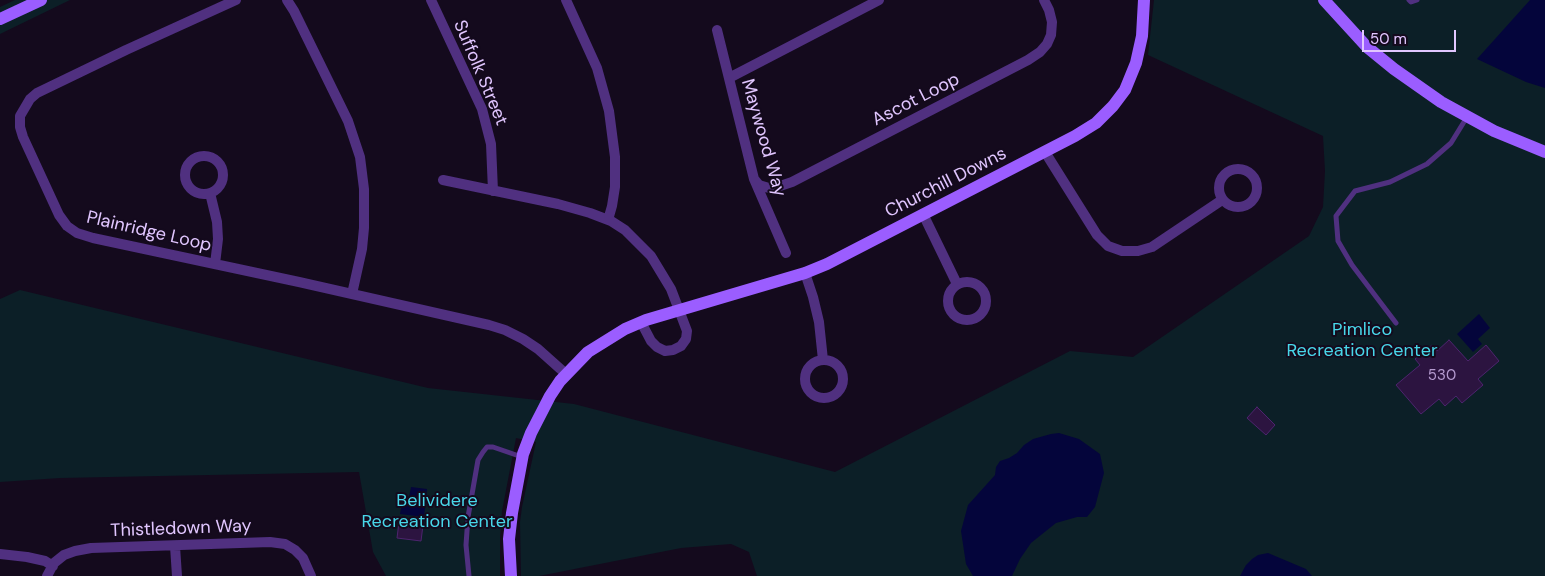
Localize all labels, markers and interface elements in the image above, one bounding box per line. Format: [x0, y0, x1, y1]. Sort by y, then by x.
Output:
street label: Suffolk Street [448, 17, 512, 129]
scale bar [1365, 20, 1459, 52]
text: 50 m [1370, 29, 1407, 49]
street label: Ascot Loop [869, 69, 963, 131]
street label: Maywood Way [736, 77, 790, 199]
street label: Churchill Downs [882, 143, 1010, 223]
street label: Plainridge Loop [84, 207, 214, 257]
park label: Pimlico Recreation Center [1286, 319, 1438, 362]
house number: 530 [1428, 367, 1456, 385]
park label: Belividere Recreation Center [361, 490, 513, 532]
street label: Thistledown Way [110, 516, 252, 542]

